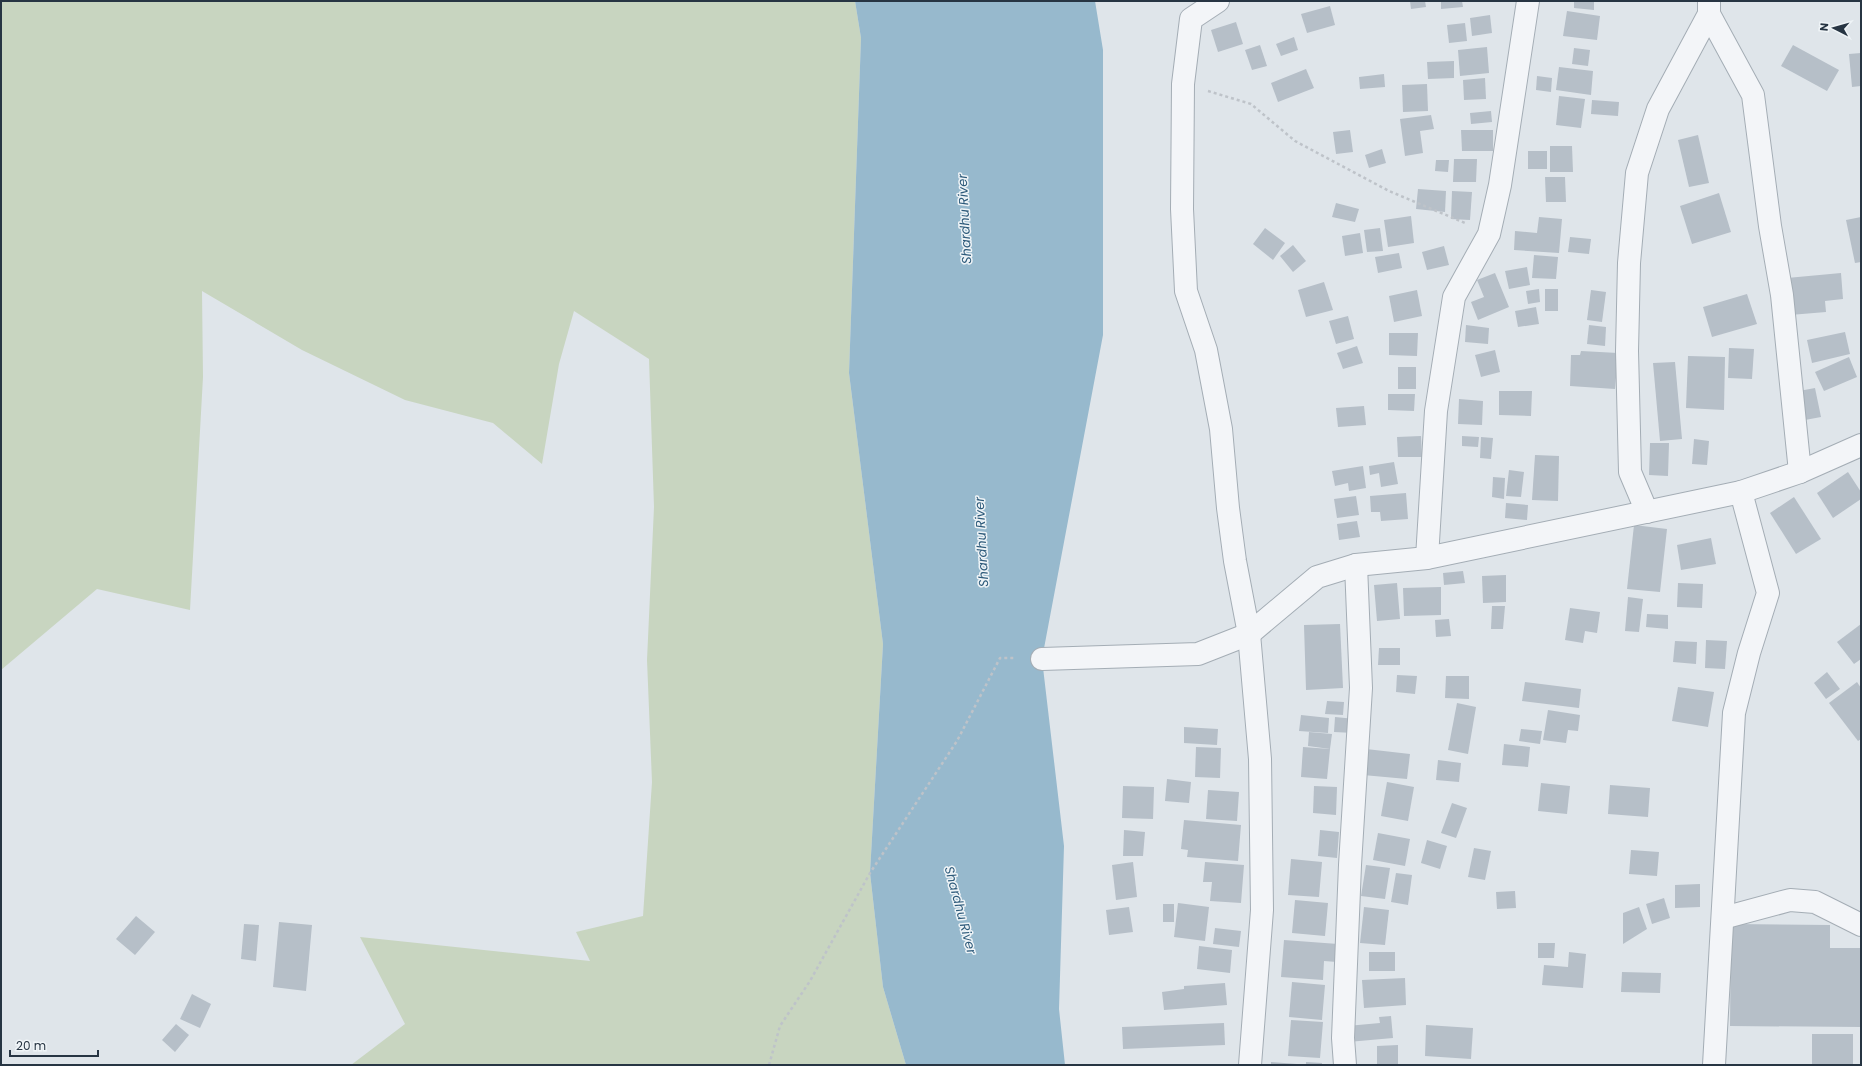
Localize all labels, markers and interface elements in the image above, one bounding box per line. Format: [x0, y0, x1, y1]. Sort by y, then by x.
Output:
north arrow [1814, 8, 1854, 48]
text: N [1816, 22, 1832, 32]
water label: Shardhu River [953, 172, 976, 264]
water label: Shardhu River [970, 495, 993, 587]
water label: Shardhu River [940, 864, 982, 957]
scale bar [10, 1032, 98, 1058]
text: 20 m [16, 1037, 46, 1054]

